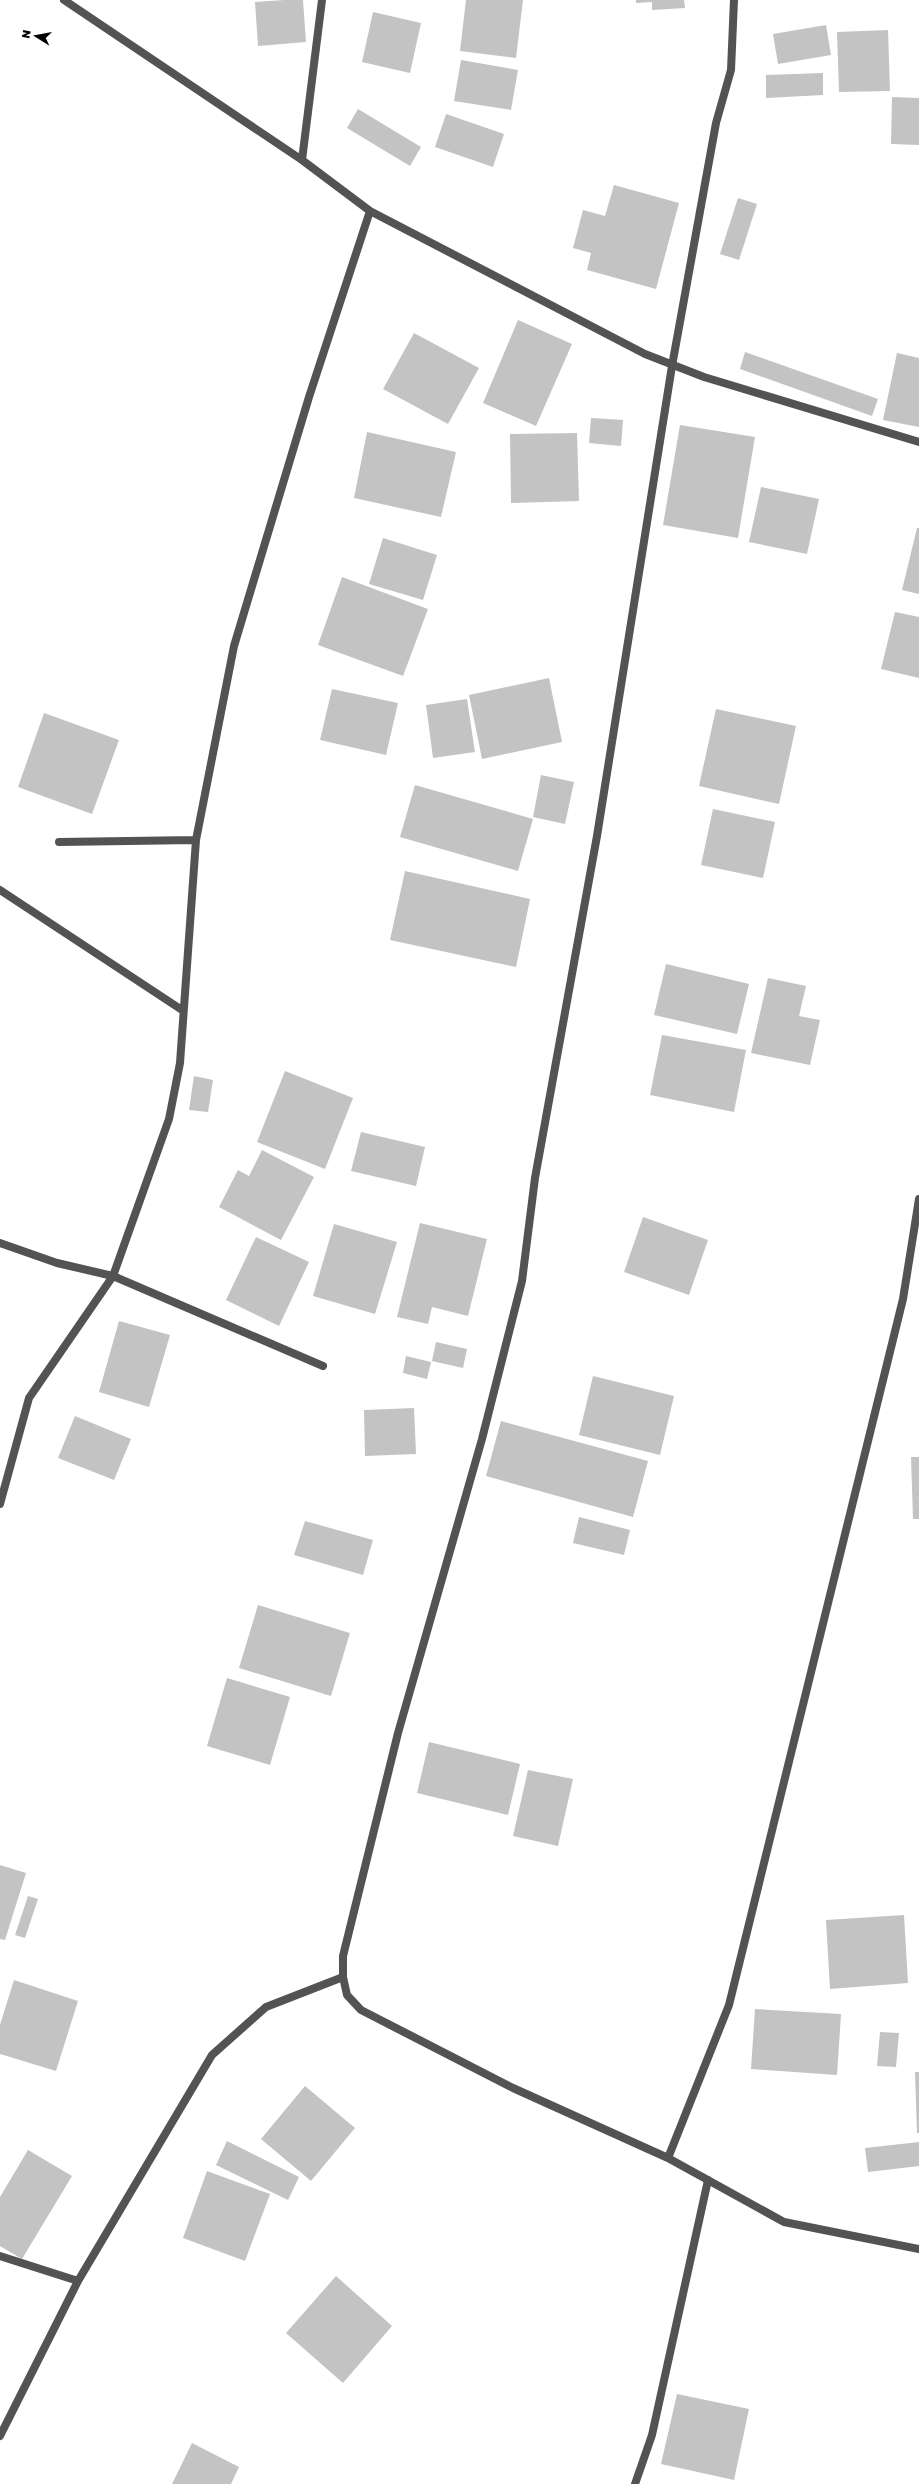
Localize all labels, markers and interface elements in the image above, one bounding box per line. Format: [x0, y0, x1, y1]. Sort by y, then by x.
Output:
north arrow [16, 16, 56, 56]
text: N [19, 29, 33, 39]

